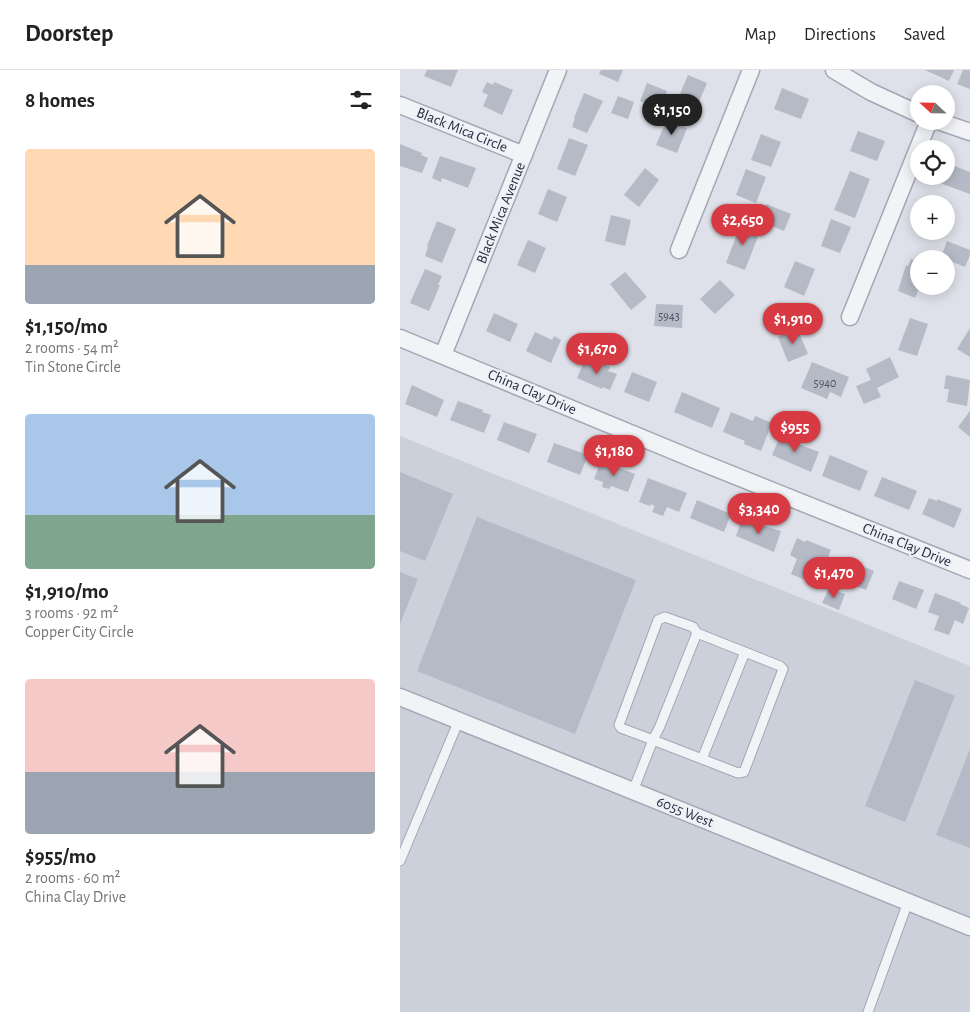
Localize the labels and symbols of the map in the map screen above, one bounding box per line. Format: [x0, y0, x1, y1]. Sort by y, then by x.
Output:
north arrow [910, 85, 955, 130]
pin: $1,150 [631, 93, 713, 136]
street label: Black Mica Circle [414, 105, 510, 155]
street label: Black Mica Avenue [474, 160, 528, 266]
pin: $2,650 [702, 204, 784, 246]
pin: $1,910 [752, 302, 834, 345]
house number: 5943 [658, 310, 680, 322]
pin: $1,670 [556, 332, 638, 375]
street label: China Clay Drive [485, 367, 579, 417]
house number: 5940 [814, 377, 836, 389]
pin: $955 [765, 410, 825, 453]
pin: $1,180 [573, 434, 655, 477]
pin: $3,340 [718, 492, 800, 535]
street label: China Clay Drive [860, 520, 954, 570]
pin: $1,470 [793, 556, 875, 599]
street label: 6055 West [654, 794, 716, 830]

